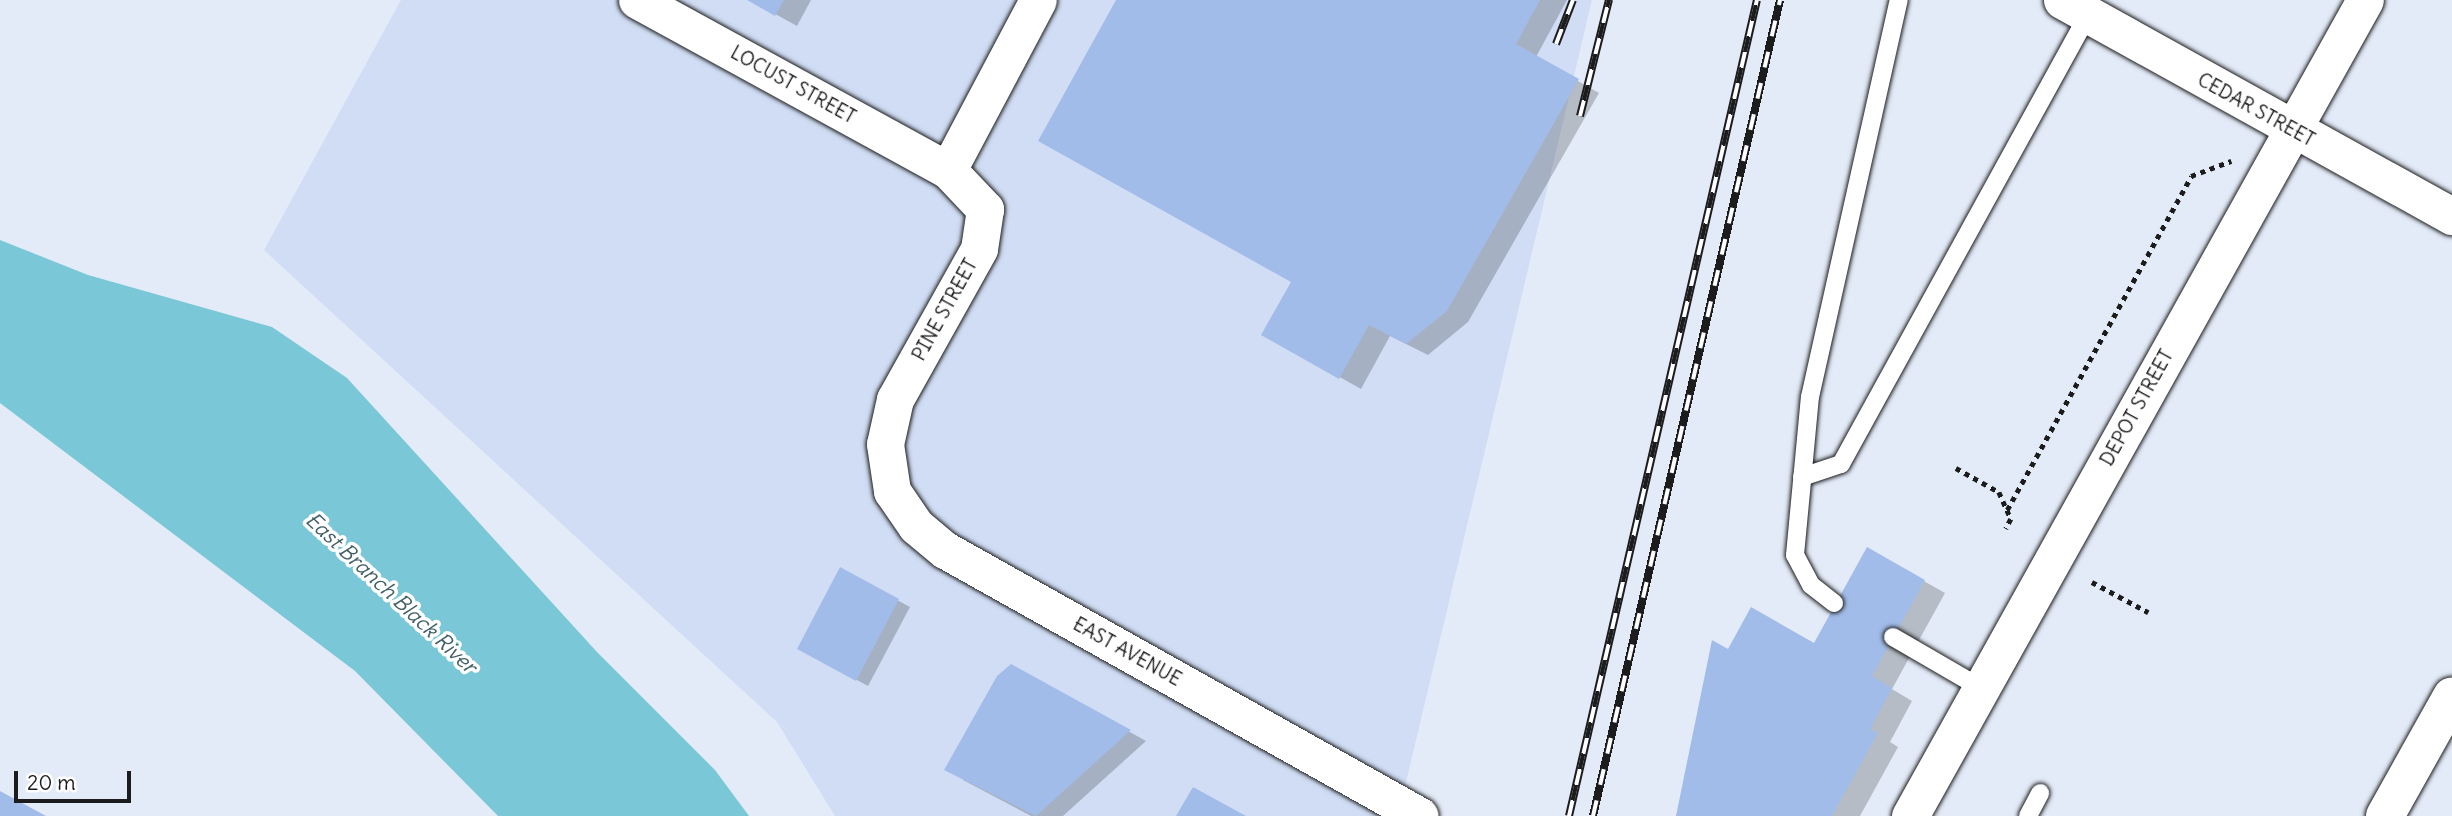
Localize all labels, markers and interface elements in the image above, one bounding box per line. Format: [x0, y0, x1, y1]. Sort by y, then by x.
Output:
street label: LOCUST STREET [726, 41, 860, 129]
street label: CEDAR STREET [2193, 68, 2319, 152]
street label: PINE STREET [908, 255, 982, 365]
street label: DEPOT STREET [2096, 346, 2178, 470]
water label: East Branch Black River [300, 507, 482, 679]
street label: EAST AVENUE [1069, 613, 1185, 691]
scale bar [18, 756, 135, 800]
text: 20 m [27, 769, 76, 796]

